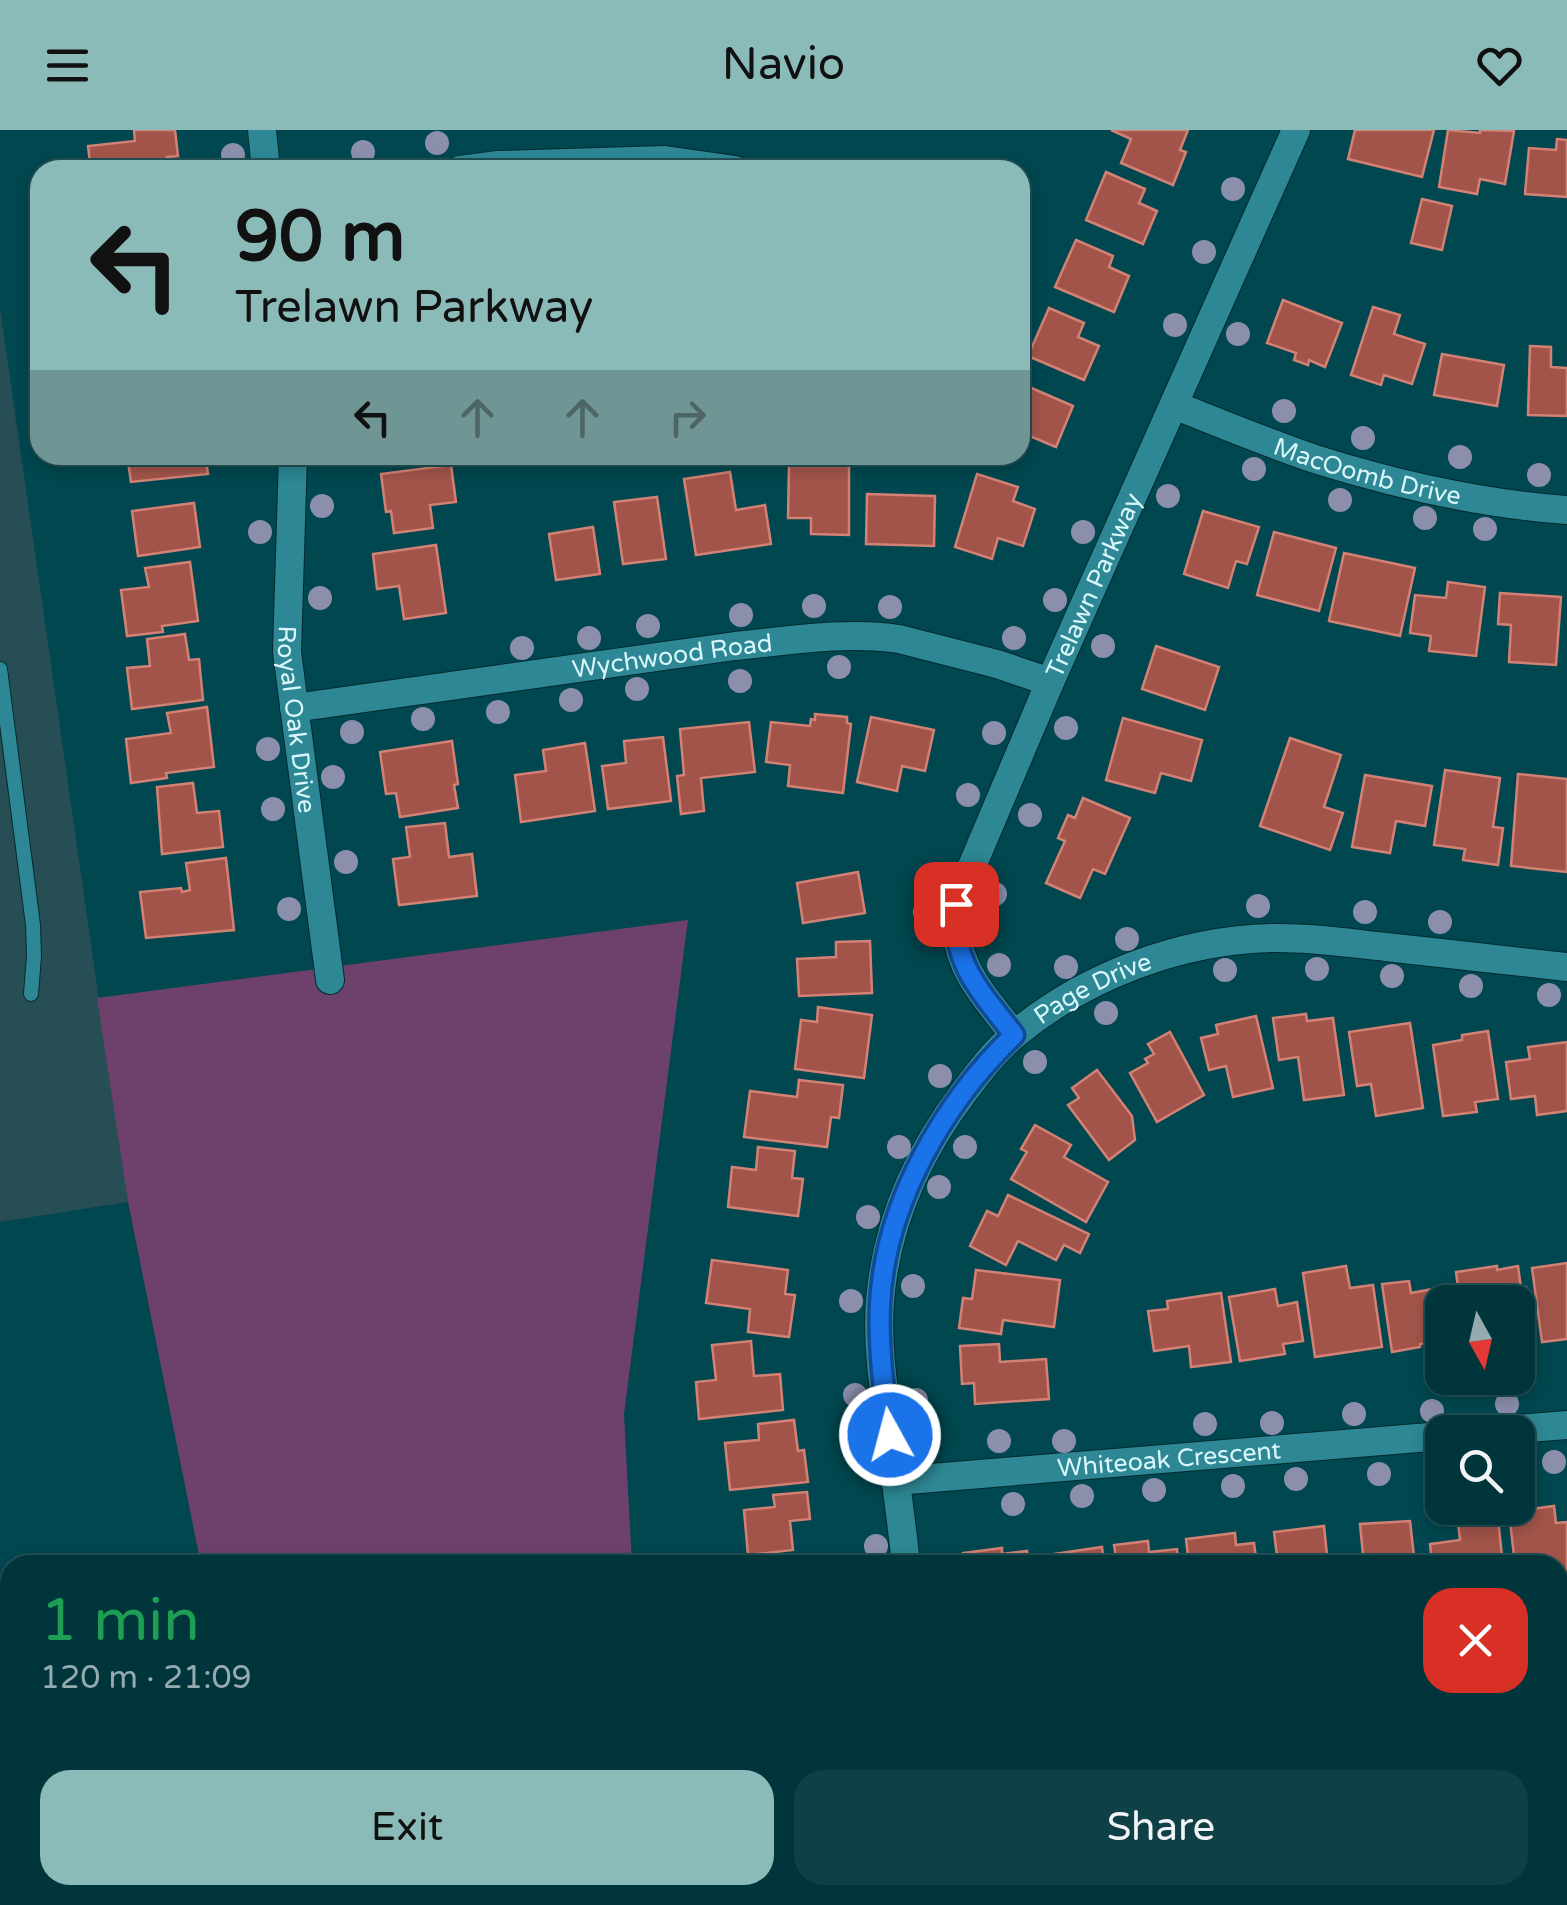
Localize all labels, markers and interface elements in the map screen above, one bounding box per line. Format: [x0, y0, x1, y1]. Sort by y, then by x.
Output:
icon: menu [40, 38, 95, 93]
text: Navio [722, 38, 845, 92]
icon: heart [1472, 38, 1527, 93]
text: 90 m [235, 196, 405, 280]
icon: left [70, 200, 200, 330]
text: Trelawn Parkway [235, 281, 593, 335]
icon: left [345, 390, 400, 445]
icon: ahead [450, 390, 505, 445]
icon: ahead [555, 390, 610, 445]
icon: right [660, 390, 715, 445]
street label: MacOomb Drive [1269, 432, 1464, 512]
street label: Trelawn Parkway [1040, 488, 1148, 683]
street label: Royal Oak Drive [271, 625, 322, 815]
street label: Wychwood Road [570, 628, 774, 685]
pin [914, 862, 999, 947]
icon: arrive [929, 877, 984, 932]
street label: Page Drive [1028, 947, 1155, 1031]
north arrow [1425, 1285, 1535, 1395]
map controls [1425, 1285, 1535, 1525]
position arrow [838, 1383, 942, 1487]
button: search [1425, 1415, 1535, 1525]
street label: Whiteoak Crescent [1056, 1435, 1283, 1484]
text: 1 min [40, 1585, 200, 1657]
button: close [1423, 1588, 1528, 1693]
text: 120 m · 21:09 [40, 1659, 252, 1697]
button: Exit [40, 1770, 774, 1885]
button: Share [794, 1770, 1528, 1885]

